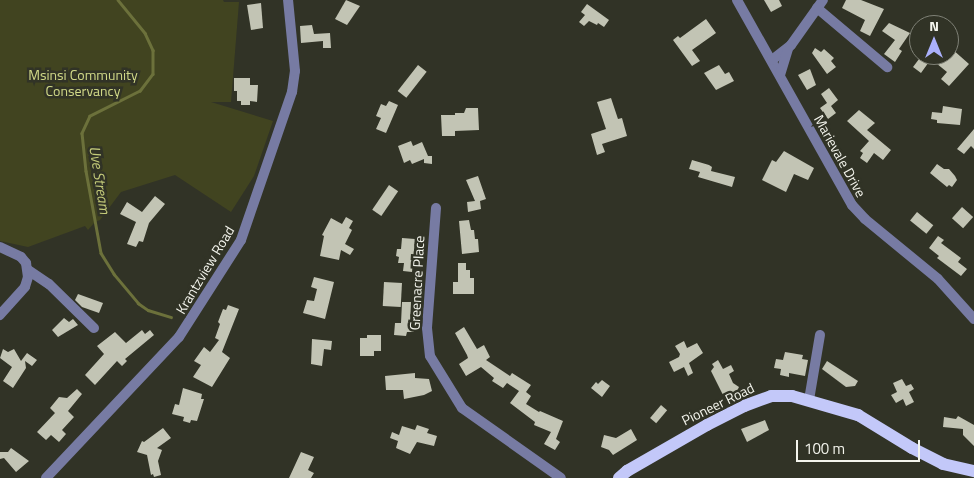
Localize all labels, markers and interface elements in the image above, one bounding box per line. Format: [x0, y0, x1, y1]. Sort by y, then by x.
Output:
north arrow [909, 15, 959, 65]
text: N [929, 15, 939, 36]
park label: Msinsi Community Conservancy [28, 67, 138, 100]
street label: Marievale Drive [811, 112, 869, 200]
water label: Uve Stream [86, 145, 114, 215]
street label: Krantzview Road [172, 223, 238, 317]
street label: Greenacre Place [406, 235, 428, 331]
street label: Pioneer Road [679, 379, 757, 429]
scale bar [799, 430, 923, 462]
text: 100 m [804, 437, 845, 460]

